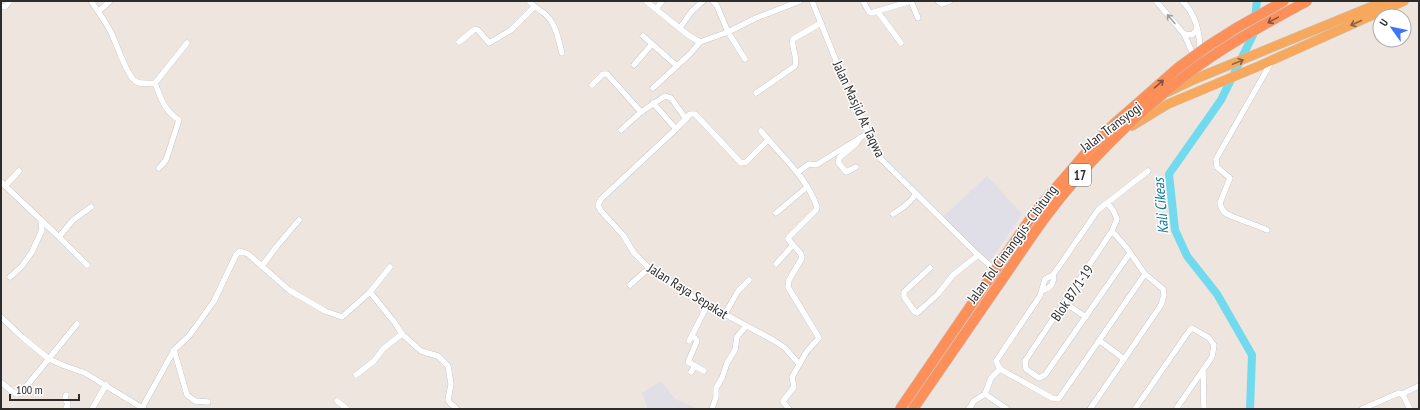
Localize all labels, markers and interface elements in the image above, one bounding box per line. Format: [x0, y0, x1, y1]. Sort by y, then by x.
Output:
north arrow [1372, 8, 1412, 48]
one-way arrow [1167, 13, 1175, 24]
one-way arrow [1267, 16, 1279, 24]
text: U [1376, 16, 1391, 29]
one-way arrow [1350, 20, 1362, 27]
street label: Jalan Masjid At Taqwa [828, 57, 889, 160]
one-way arrow [1231, 57, 1243, 65]
one-way arrow [1153, 80, 1164, 89]
street label: Jalan Transyogi [1076, 98, 1145, 157]
road number: 17 [1069, 164, 1091, 186]
water label: Kali Cikeas [1148, 175, 1172, 235]
street label: Jalan Tol Cimanggis–Cibitung [962, 181, 1061, 308]
street label: Jalan Raya Sepakat [644, 259, 732, 323]
street label: Blok B7/1-19 [1047, 261, 1097, 325]
scale bar [10, 376, 79, 402]
text: 100 m [16, 382, 43, 397]

